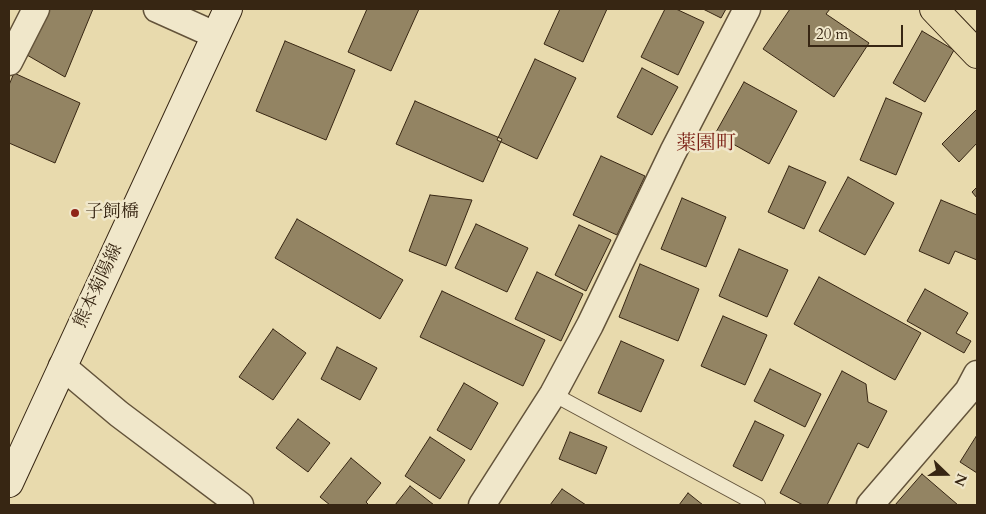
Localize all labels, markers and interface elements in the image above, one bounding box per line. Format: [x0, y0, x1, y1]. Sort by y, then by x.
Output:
scale bar [811, 15, 906, 47]
text: 20 m [816, 24, 848, 44]
district label: 薬園町 [676, 132, 736, 156]
place label: 子飼橋 [85, 202, 139, 224]
marker: 子飼橋 [69, 207, 81, 219]
street label: 熊本菊陽線 [70, 241, 128, 331]
north arrow [921, 449, 971, 499]
text: N [949, 471, 971, 489]

